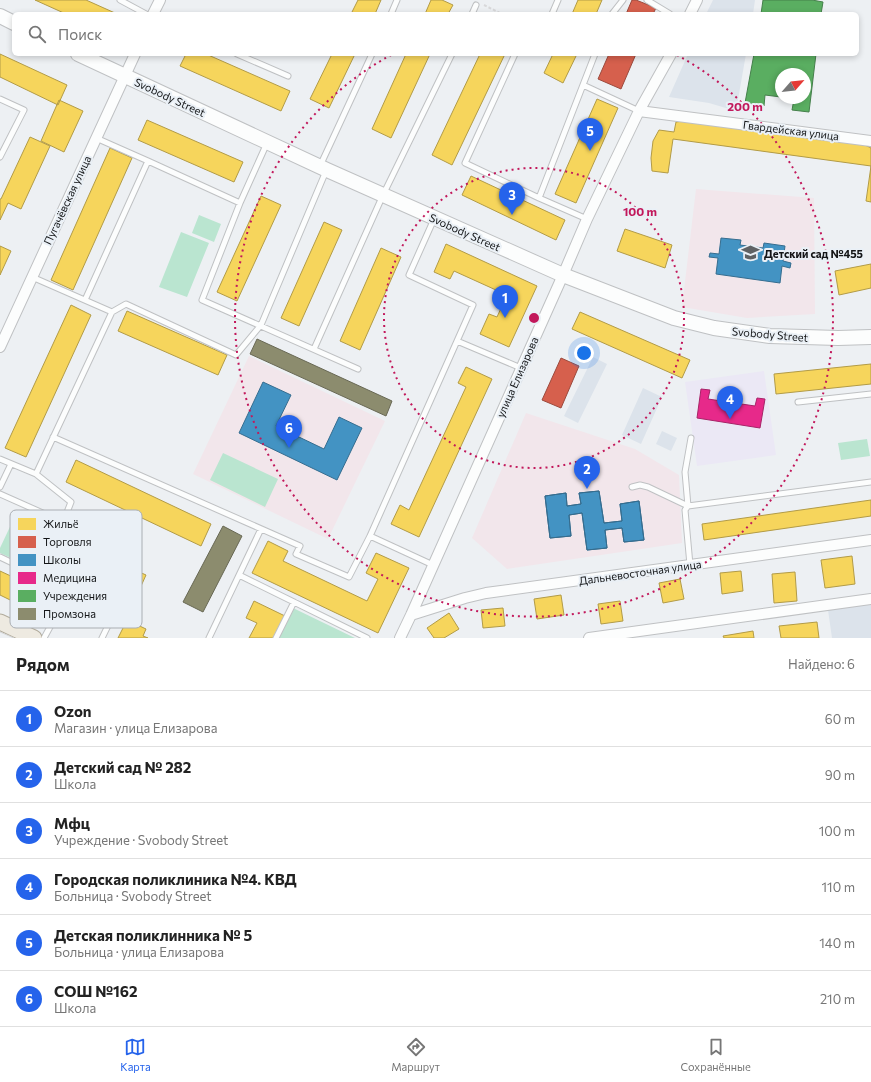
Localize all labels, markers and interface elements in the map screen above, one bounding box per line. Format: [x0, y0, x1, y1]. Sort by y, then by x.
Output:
search box [12, 12, 859, 56]
icon: search [26, 23, 48, 45]
text: Поиск [58, 25, 102, 43]
north arrow [775, 68, 811, 104]
street label: Svobody Street [133, 75, 208, 119]
text: 200 m [727, 99, 763, 113]
pin: 5 [577, 118, 603, 151]
street label: Гвардейская улица [742, 118, 840, 142]
street label: Пугачёвская улица [41, 153, 93, 247]
pin: 3 [499, 182, 525, 215]
text: 100 m [623, 204, 657, 218]
street label: Svobody Street [427, 210, 503, 254]
school or university icon: Детский сад №455 [741, 243, 761, 263]
place label: Детский сад №455 [764, 247, 863, 260]
pin: 1 [492, 285, 518, 318]
centre of rings [527, 311, 541, 325]
street label: Svobody Street [731, 324, 809, 344]
street label: улица Елизарова [493, 335, 541, 419]
your location [574, 343, 594, 363]
pin: 4 [717, 386, 743, 419]
pin: 6 [276, 415, 302, 448]
pin: 2 [574, 456, 600, 489]
legend [10, 510, 142, 628]
text: Жильё [43, 517, 79, 530]
text: Торговля [43, 535, 92, 548]
text: Школы [43, 553, 81, 566]
street label: Дальневосточная улица [578, 557, 702, 587]
text: Медицина [43, 571, 97, 584]
text: Учреждения [43, 589, 107, 602]
text: Промзона [43, 607, 96, 620]
text: Рядом [16, 654, 70, 675]
text: Найдено: 6 [788, 656, 855, 672]
text: Ozon [54, 702, 92, 720]
text: 1 [26, 711, 32, 727]
text: 60 m [825, 711, 855, 727]
text: Магазин · улица Елизарова [54, 720, 217, 736]
text: Детский сад № 282 [54, 758, 191, 776]
text: 2 [25, 767, 33, 783]
text: 90 m [825, 767, 855, 783]
text: Школа [54, 776, 96, 792]
text: Мфц [54, 814, 90, 832]
text: 3 [25, 823, 33, 839]
text: 100 m [819, 823, 855, 839]
text: Учреждение · Svobody Street [54, 832, 228, 848]
text: Городская поликлиника №4. КВД [54, 870, 297, 888]
text: 4 [25, 879, 33, 895]
text: 110 m [822, 879, 855, 895]
text: Больница · Svobody Street [54, 888, 212, 904]
text: Детская поликлинника № 5 [54, 926, 252, 944]
text: 5 [25, 935, 33, 951]
text: 140 m [819, 935, 855, 951]
text: Больница · улица Елизарова [54, 944, 224, 960]
text: СОШ №162 [54, 982, 137, 1000]
text: 6 [25, 991, 33, 1007]
text: 210 m [820, 991, 855, 1007]
text: Школа [54, 1000, 96, 1016]
tab: Карта [120, 1036, 151, 1073]
tab: Маршрут [391, 1036, 440, 1073]
tab: Сохранённые [681, 1036, 751, 1073]

